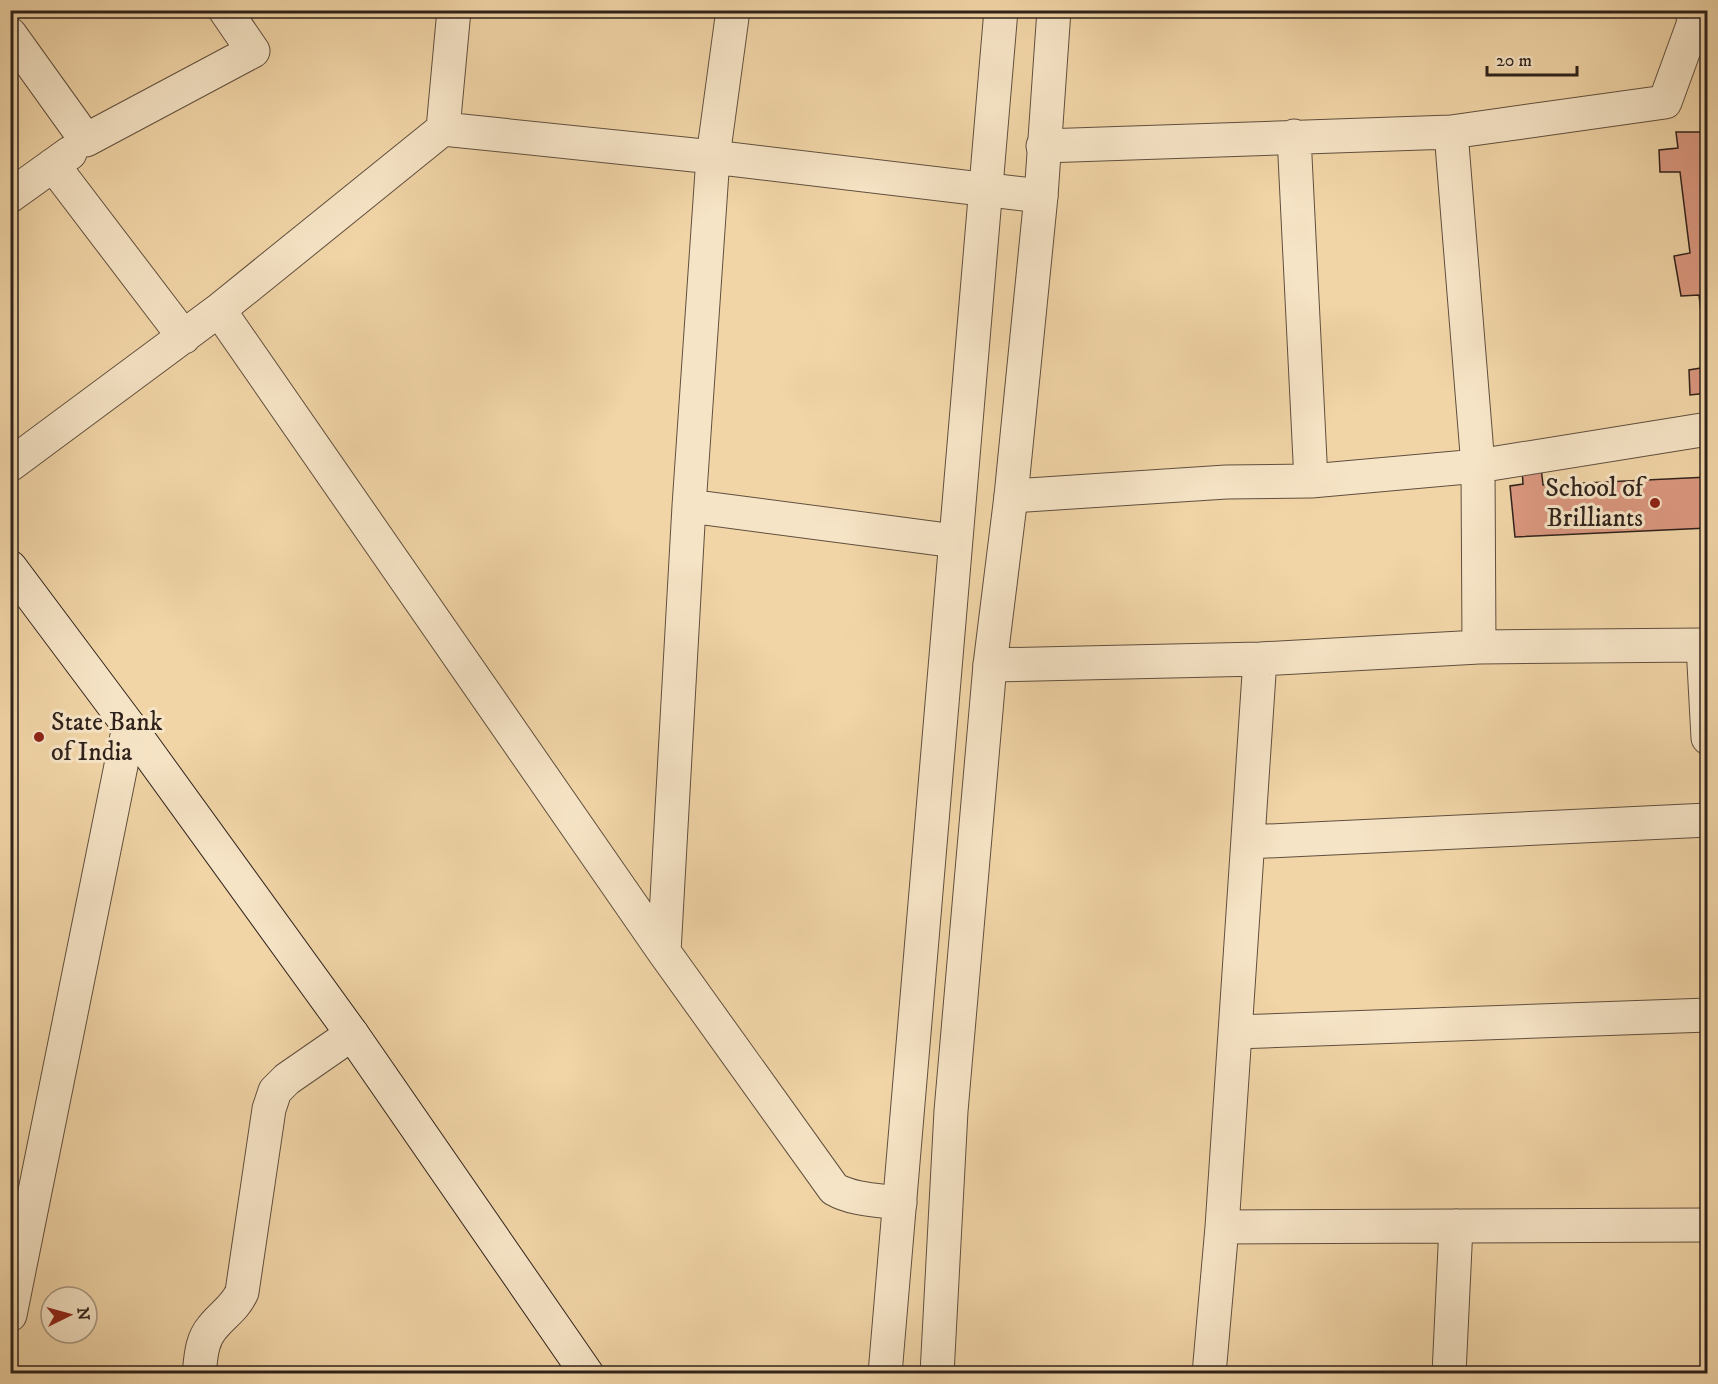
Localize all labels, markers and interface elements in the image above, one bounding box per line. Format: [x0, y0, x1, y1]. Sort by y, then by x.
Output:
scale bar [1487, 39, 1577, 77]
text: 20 m [1496, 50, 1532, 72]
place label: School of Brilliants [1545, 472, 1647, 535]
marker: School of Brilliants [1648, 496, 1662, 510]
place label: State Bank of India [51, 706, 163, 769]
marker: State Bank of India [32, 730, 46, 744]
north arrow [39, 1285, 99, 1345]
text: N [72, 1306, 93, 1321]

